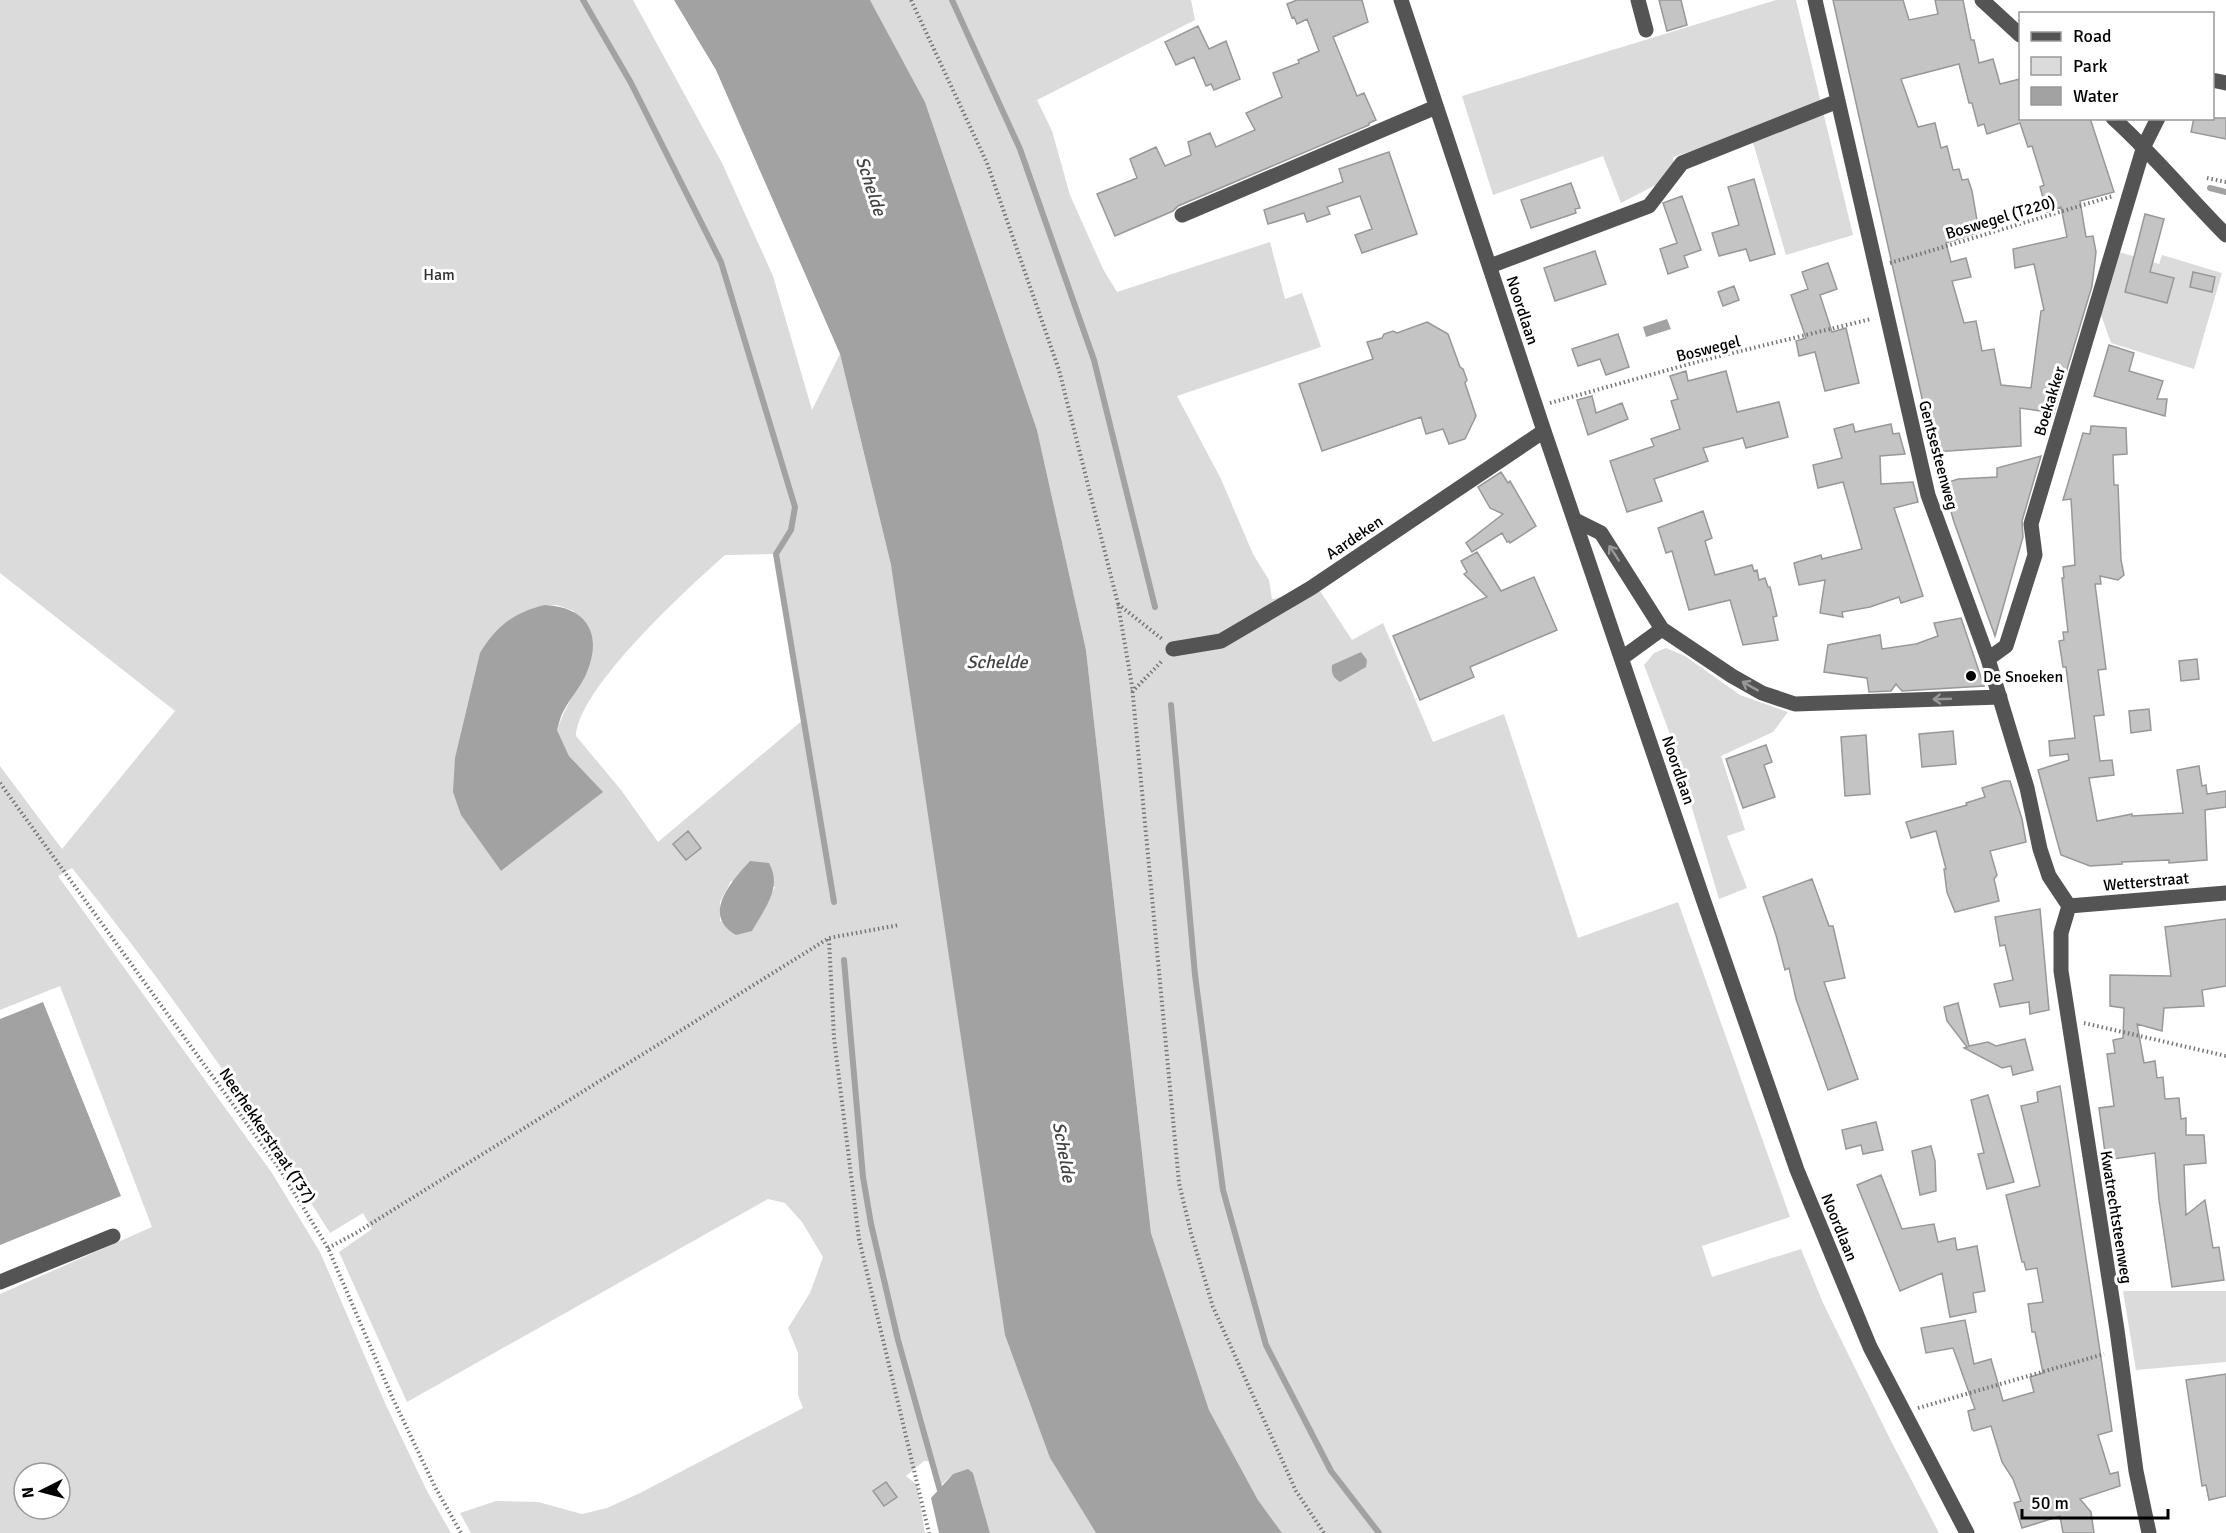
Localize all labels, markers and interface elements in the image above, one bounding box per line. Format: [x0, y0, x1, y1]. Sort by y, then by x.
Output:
legend [2019, 12, 2214, 120]
text: Road [2073, 25, 2112, 47]
text: Park [2073, 55, 2108, 77]
text: Water [2073, 85, 2119, 107]
water label: Schelde [851, 154, 891, 219]
street label: Boswegel (T220) [1943, 192, 2057, 244]
park label: Ham [423, 265, 455, 285]
street label: Noordlaan [1502, 273, 1543, 347]
street label: Boswegel [1674, 331, 1743, 367]
street label: Boekakker [2030, 364, 2070, 439]
street label: Gentsesteenweg [1914, 398, 1962, 512]
street label: Aardeken [1322, 511, 1387, 564]
one-way arrow [1607, 545, 1619, 562]
water label: Schelde [966, 651, 1028, 673]
place label: De Snoeken [1983, 667, 2063, 687]
marker: De Snoeken [1964, 669, 1978, 683]
one-way arrow [1742, 680, 1760, 691]
one-way arrow [1932, 693, 1952, 705]
street label: Noordlaan [1657, 733, 1699, 807]
street label: Wetterstraat [2102, 868, 2190, 896]
street label: Neerhekkerstraat (T37) [215, 1064, 320, 1207]
water label: Schelde [1048, 1120, 1080, 1185]
street label: Kwatrechtsteenweg [2096, 1149, 2136, 1285]
street label: Noordlaan [1816, 1191, 1862, 1264]
north arrow [12, 1461, 72, 1521]
scale bar [2022, 1482, 2168, 1520]
text: N [18, 1486, 39, 1499]
text: 50 m [2031, 1492, 2069, 1514]

